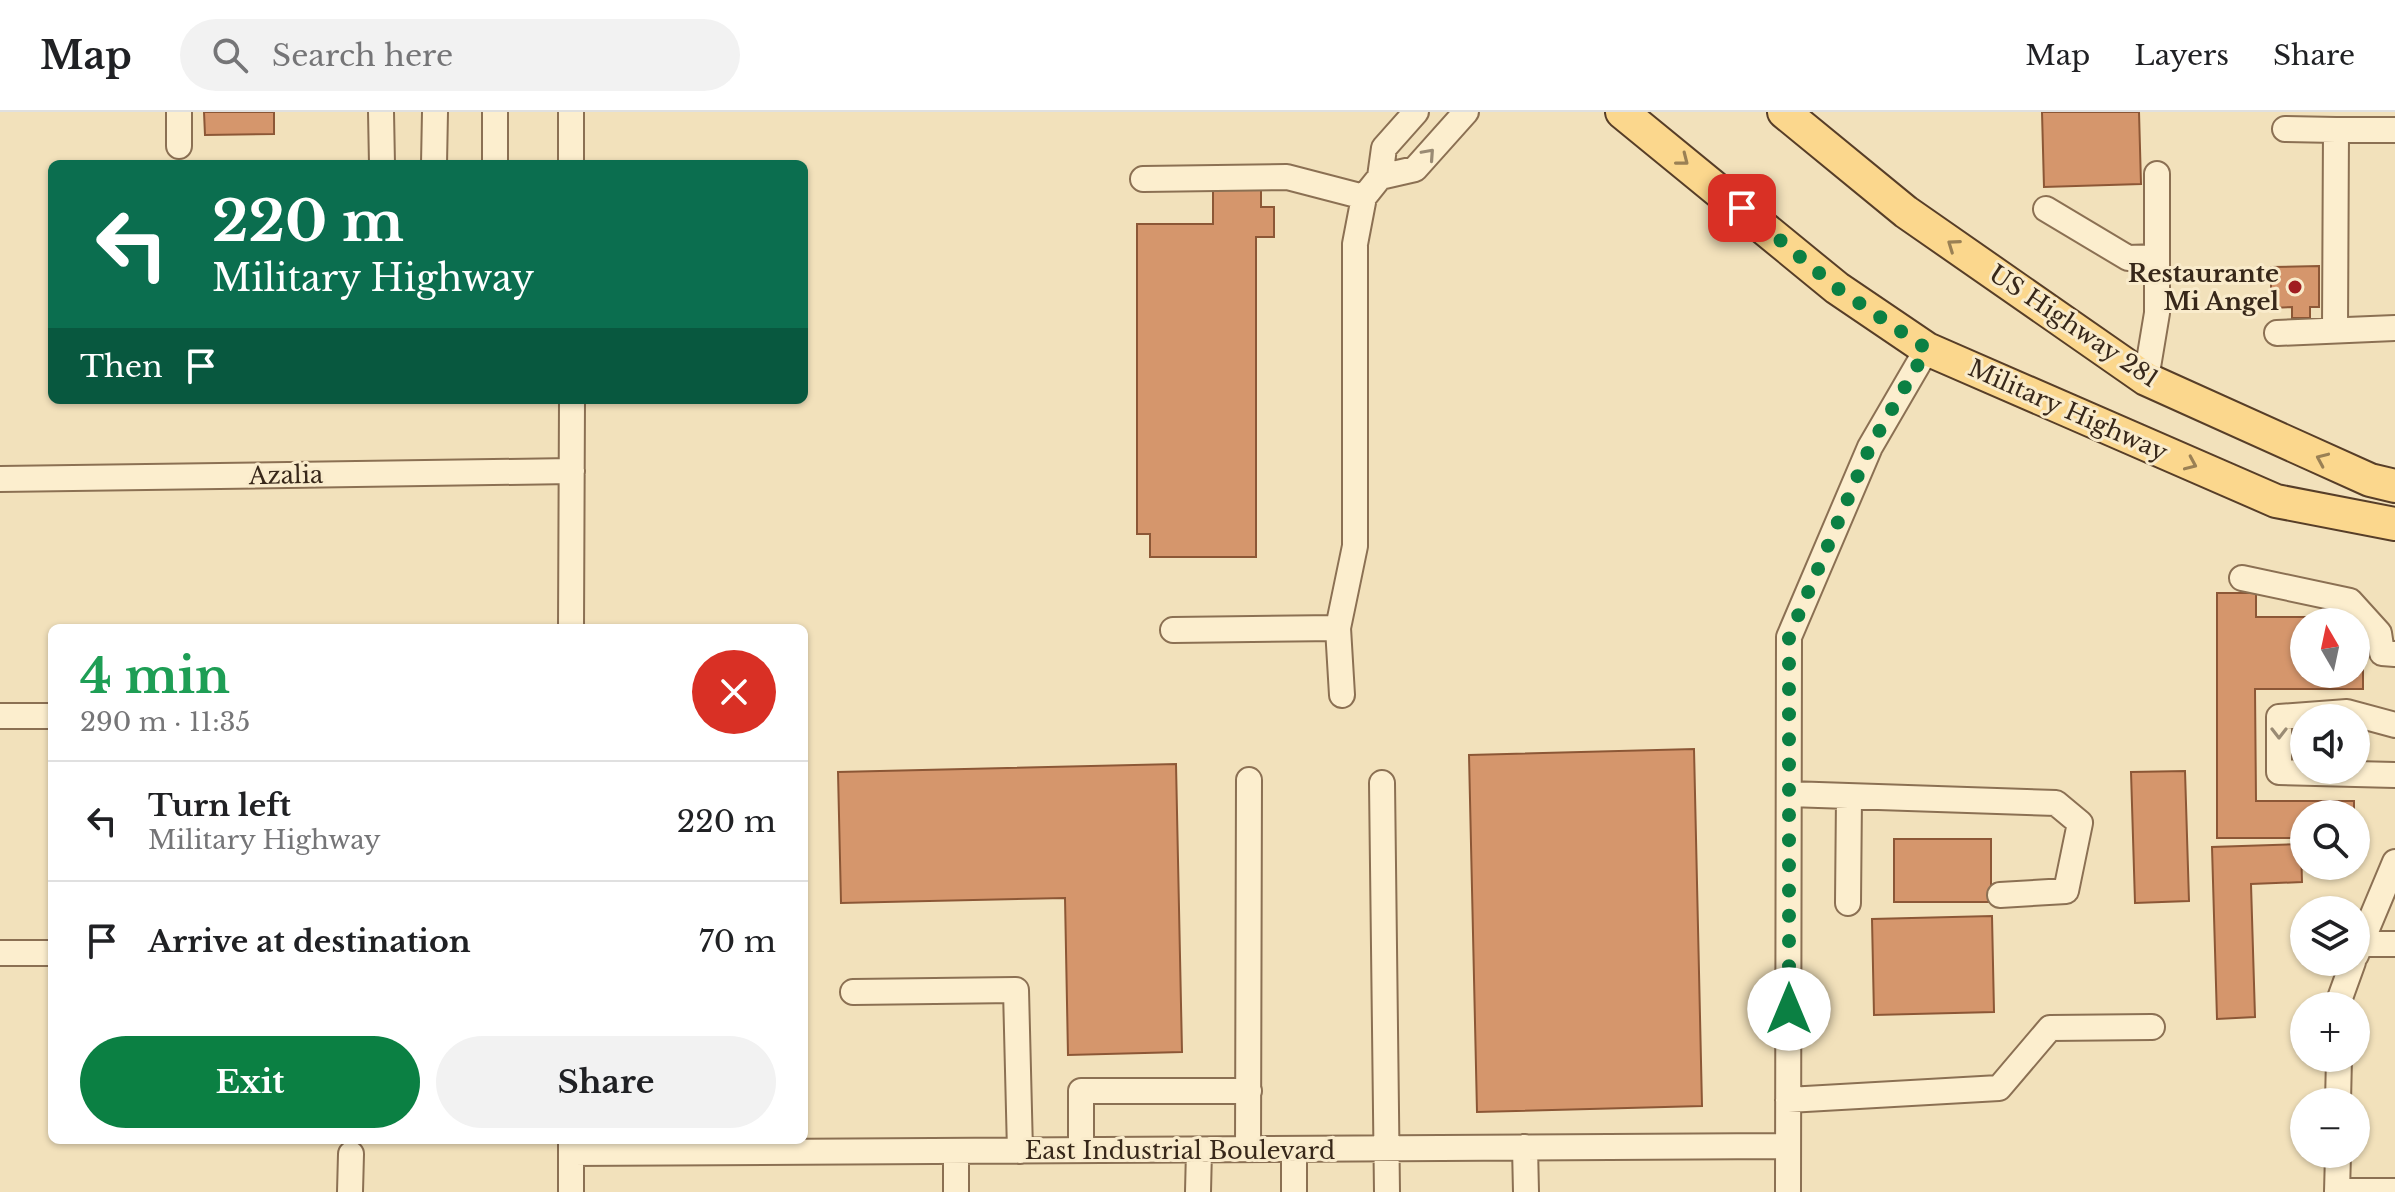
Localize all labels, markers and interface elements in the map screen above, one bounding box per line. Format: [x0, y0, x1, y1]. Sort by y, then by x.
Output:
search box [180, 19, 740, 91]
text: Map [40, 32, 132, 79]
icon: search [208, 33, 252, 77]
text: Search here [272, 37, 453, 74]
text: Map [2025, 38, 2090, 73]
text: Layers [2134, 38, 2229, 73]
text: Share [2273, 38, 2355, 73]
one-way arrow [1419, 148, 1433, 163]
one-way arrow [1674, 151, 1689, 165]
pin [1708, 174, 1776, 242]
icon: arrive [1720, 186, 1764, 230]
text: 220 m [212, 187, 404, 256]
icon: left [80, 192, 184, 296]
one-way arrow [1948, 240, 1962, 255]
text: Military Highway [212, 256, 534, 301]
street label: US Highway 281 [1984, 259, 2164, 393]
place label: Restaurante Mi Angel [2128, 259, 2279, 316]
marker: Restaurante Mi Angel [2286, 278, 2304, 296]
icon: arrive [179, 344, 223, 388]
text: Then [80, 348, 163, 385]
street label: Military Highway [1964, 353, 2173, 467]
one-way arrow [2316, 452, 2330, 468]
one-way arrow [2183, 454, 2197, 470]
street label: Azalia [248, 460, 324, 490]
north arrow [2290, 608, 2370, 688]
map controls [2290, 608, 2370, 1168]
text: 4 min [80, 646, 230, 706]
button: close [692, 650, 776, 734]
button: sound [2290, 704, 2370, 784]
text: 290 m · 11:35 [80, 706, 250, 738]
one-way arrow [2270, 727, 2288, 740]
text: Turn left [148, 787, 291, 824]
icon: left [80, 799, 124, 843]
button: search [2290, 800, 2370, 880]
text: 220 m [677, 803, 776, 840]
text: Military Highway [148, 824, 381, 856]
button: layers [2290, 896, 2370, 976]
icon: arrive [80, 919, 124, 963]
text: Arrive at destination [148, 923, 471, 960]
text: 70 m [699, 923, 776, 960]
position arrow [1747, 967, 1831, 1051]
button: + [2290, 992, 2370, 1072]
button: Exit [80, 1036, 420, 1128]
button: Share [436, 1036, 776, 1128]
button: − [2290, 1088, 2370, 1168]
street label: East Industrial Boulevard [1025, 1136, 1335, 1165]

